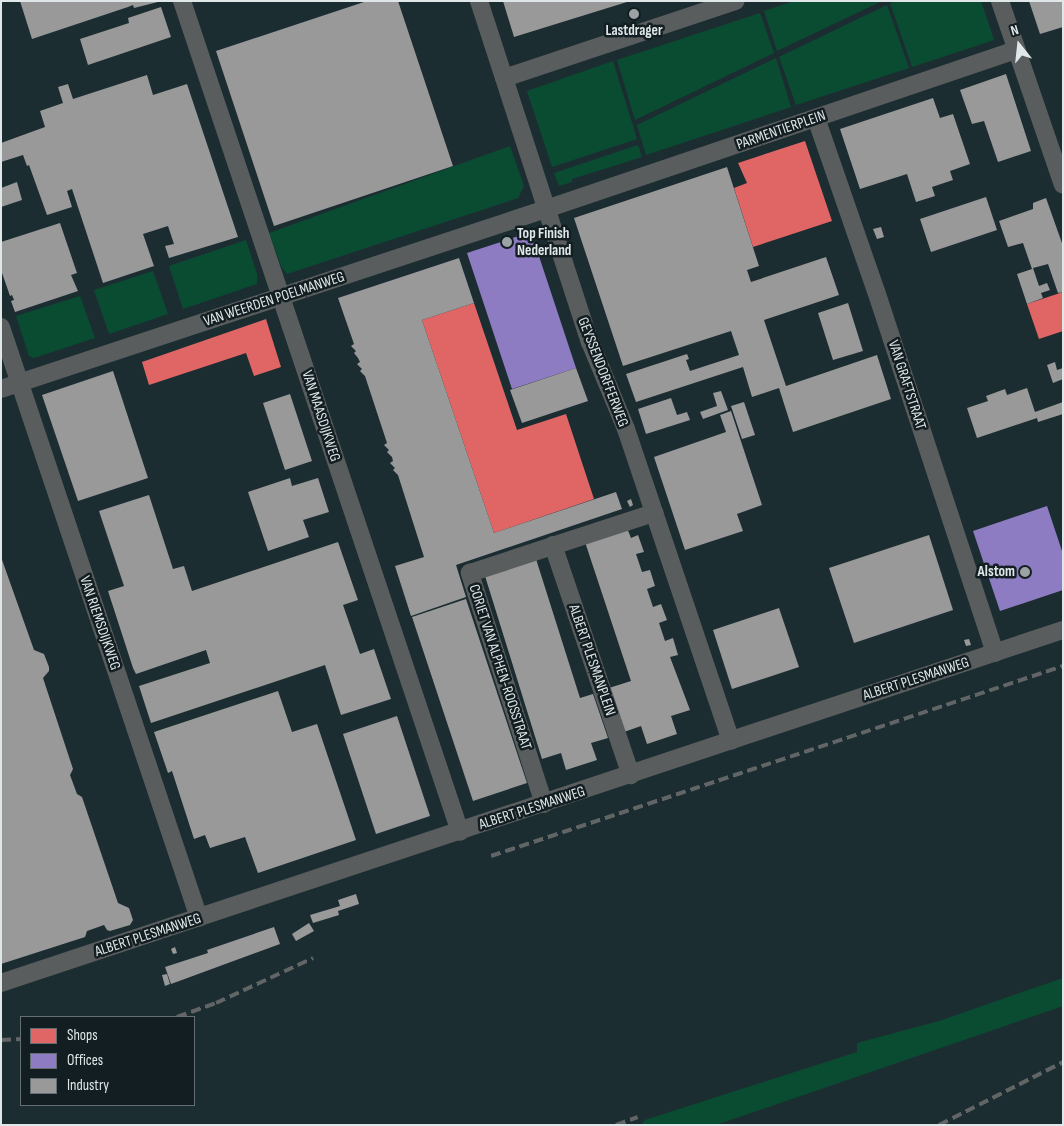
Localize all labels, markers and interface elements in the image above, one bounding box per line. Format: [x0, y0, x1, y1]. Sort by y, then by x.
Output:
marker: Lastdrager [628, 8, 640, 20]
north arrow [994, 20, 1044, 70]
text: N [1009, 21, 1021, 39]
place label: Lastdrager [605, 22, 663, 40]
street label: PARMENTIERPLEIN [734, 106, 828, 154]
place label: Top Finish Nederland [517, 224, 571, 259]
marker: Top Finish Nederland [501, 236, 513, 248]
street label: VAN WEERDEN POELMANWEG [201, 268, 347, 330]
street label: GEYSSENDORFFERWEG [574, 315, 632, 429]
street label: VAN GRAFTSTRAAT [884, 338, 930, 432]
street label: VAN MAASDIJKWEG [298, 368, 344, 464]
place label: Alstom [978, 563, 1015, 581]
marker: Alstom [1019, 566, 1031, 578]
street label: VAN RIEMSDIJKWEG [76, 574, 124, 672]
street label: CORIET VAN ALPHEN-ROOSSTRAAT [465, 582, 535, 752]
street label: ALBERT PLESMANPLEIN [565, 602, 619, 718]
street label: ALBERT PLESMANWEG [861, 653, 971, 705]
street label: ALBERT PLESMANWEG [477, 782, 587, 834]
street label: ALBERT PLESMANWEG [93, 909, 203, 961]
legend [20, 1016, 195, 1106]
text: Shops [67, 1026, 98, 1045]
text: Offices [67, 1051, 103, 1070]
text: Industry [67, 1076, 109, 1095]

